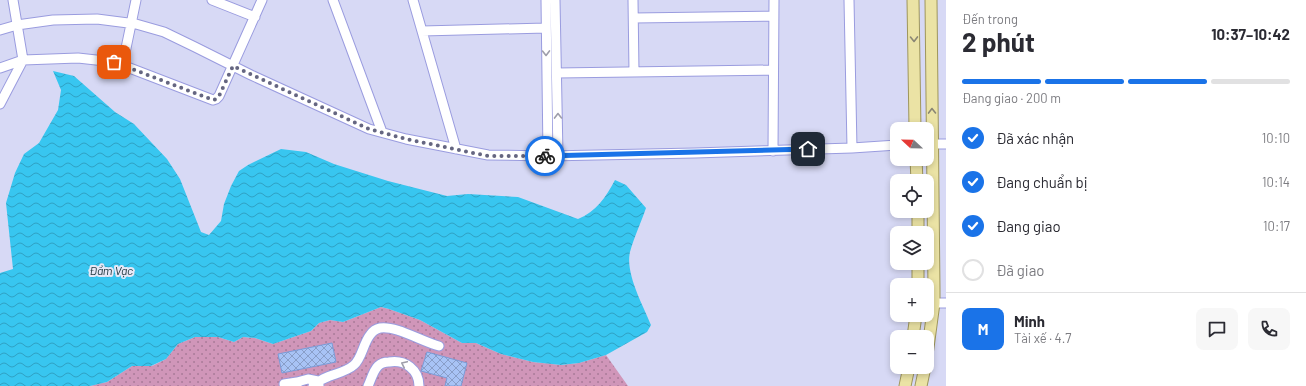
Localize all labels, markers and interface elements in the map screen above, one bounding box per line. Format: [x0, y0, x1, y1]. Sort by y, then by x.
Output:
text: Đến trong [962, 11, 1018, 27]
text: 10:37–10:42 [1211, 25, 1290, 43]
text: 2 phút [962, 26, 1035, 57]
one-way arrow [909, 36, 918, 42]
pin [97, 45, 131, 79]
one-way arrow [542, 50, 551, 56]
icon: bag [103, 51, 125, 73]
text: Đang giao · 200 m [962, 90, 1061, 106]
one-way arrow [928, 108, 936, 114]
one-way arrow [554, 113, 562, 119]
north arrow [890, 122, 934, 166]
map controls [890, 122, 934, 374]
icon: check [962, 127, 984, 149]
text: Đã xác nhận [996, 129, 1074, 147]
text: 10:10 [1262, 130, 1290, 146]
pin [791, 132, 825, 166]
courier [525, 136, 565, 176]
icon: home [797, 138, 819, 160]
icon: bike [534, 145, 556, 167]
icon: check [962, 171, 984, 193]
text: Đang chuẩn bị [996, 173, 1088, 191]
button: locate [890, 174, 934, 218]
text: 10:14 [1262, 174, 1290, 190]
icon: check [962, 215, 984, 237]
text: Đang giao [996, 217, 1061, 235]
text: 10:17 [1263, 218, 1290, 234]
button: layers [890, 226, 934, 270]
text: Đã giao [996, 261, 1045, 279]
water label: Đầm Vạc [89, 263, 133, 277]
button: + [890, 278, 934, 322]
button: chat [1196, 308, 1238, 350]
button: phone [1248, 308, 1290, 350]
text: Minh [1014, 312, 1045, 330]
text: M [978, 320, 988, 338]
button: − [890, 330, 934, 374]
text: Tài xế · 4.7 [1014, 330, 1071, 346]
one-way arrow [401, 361, 408, 369]

